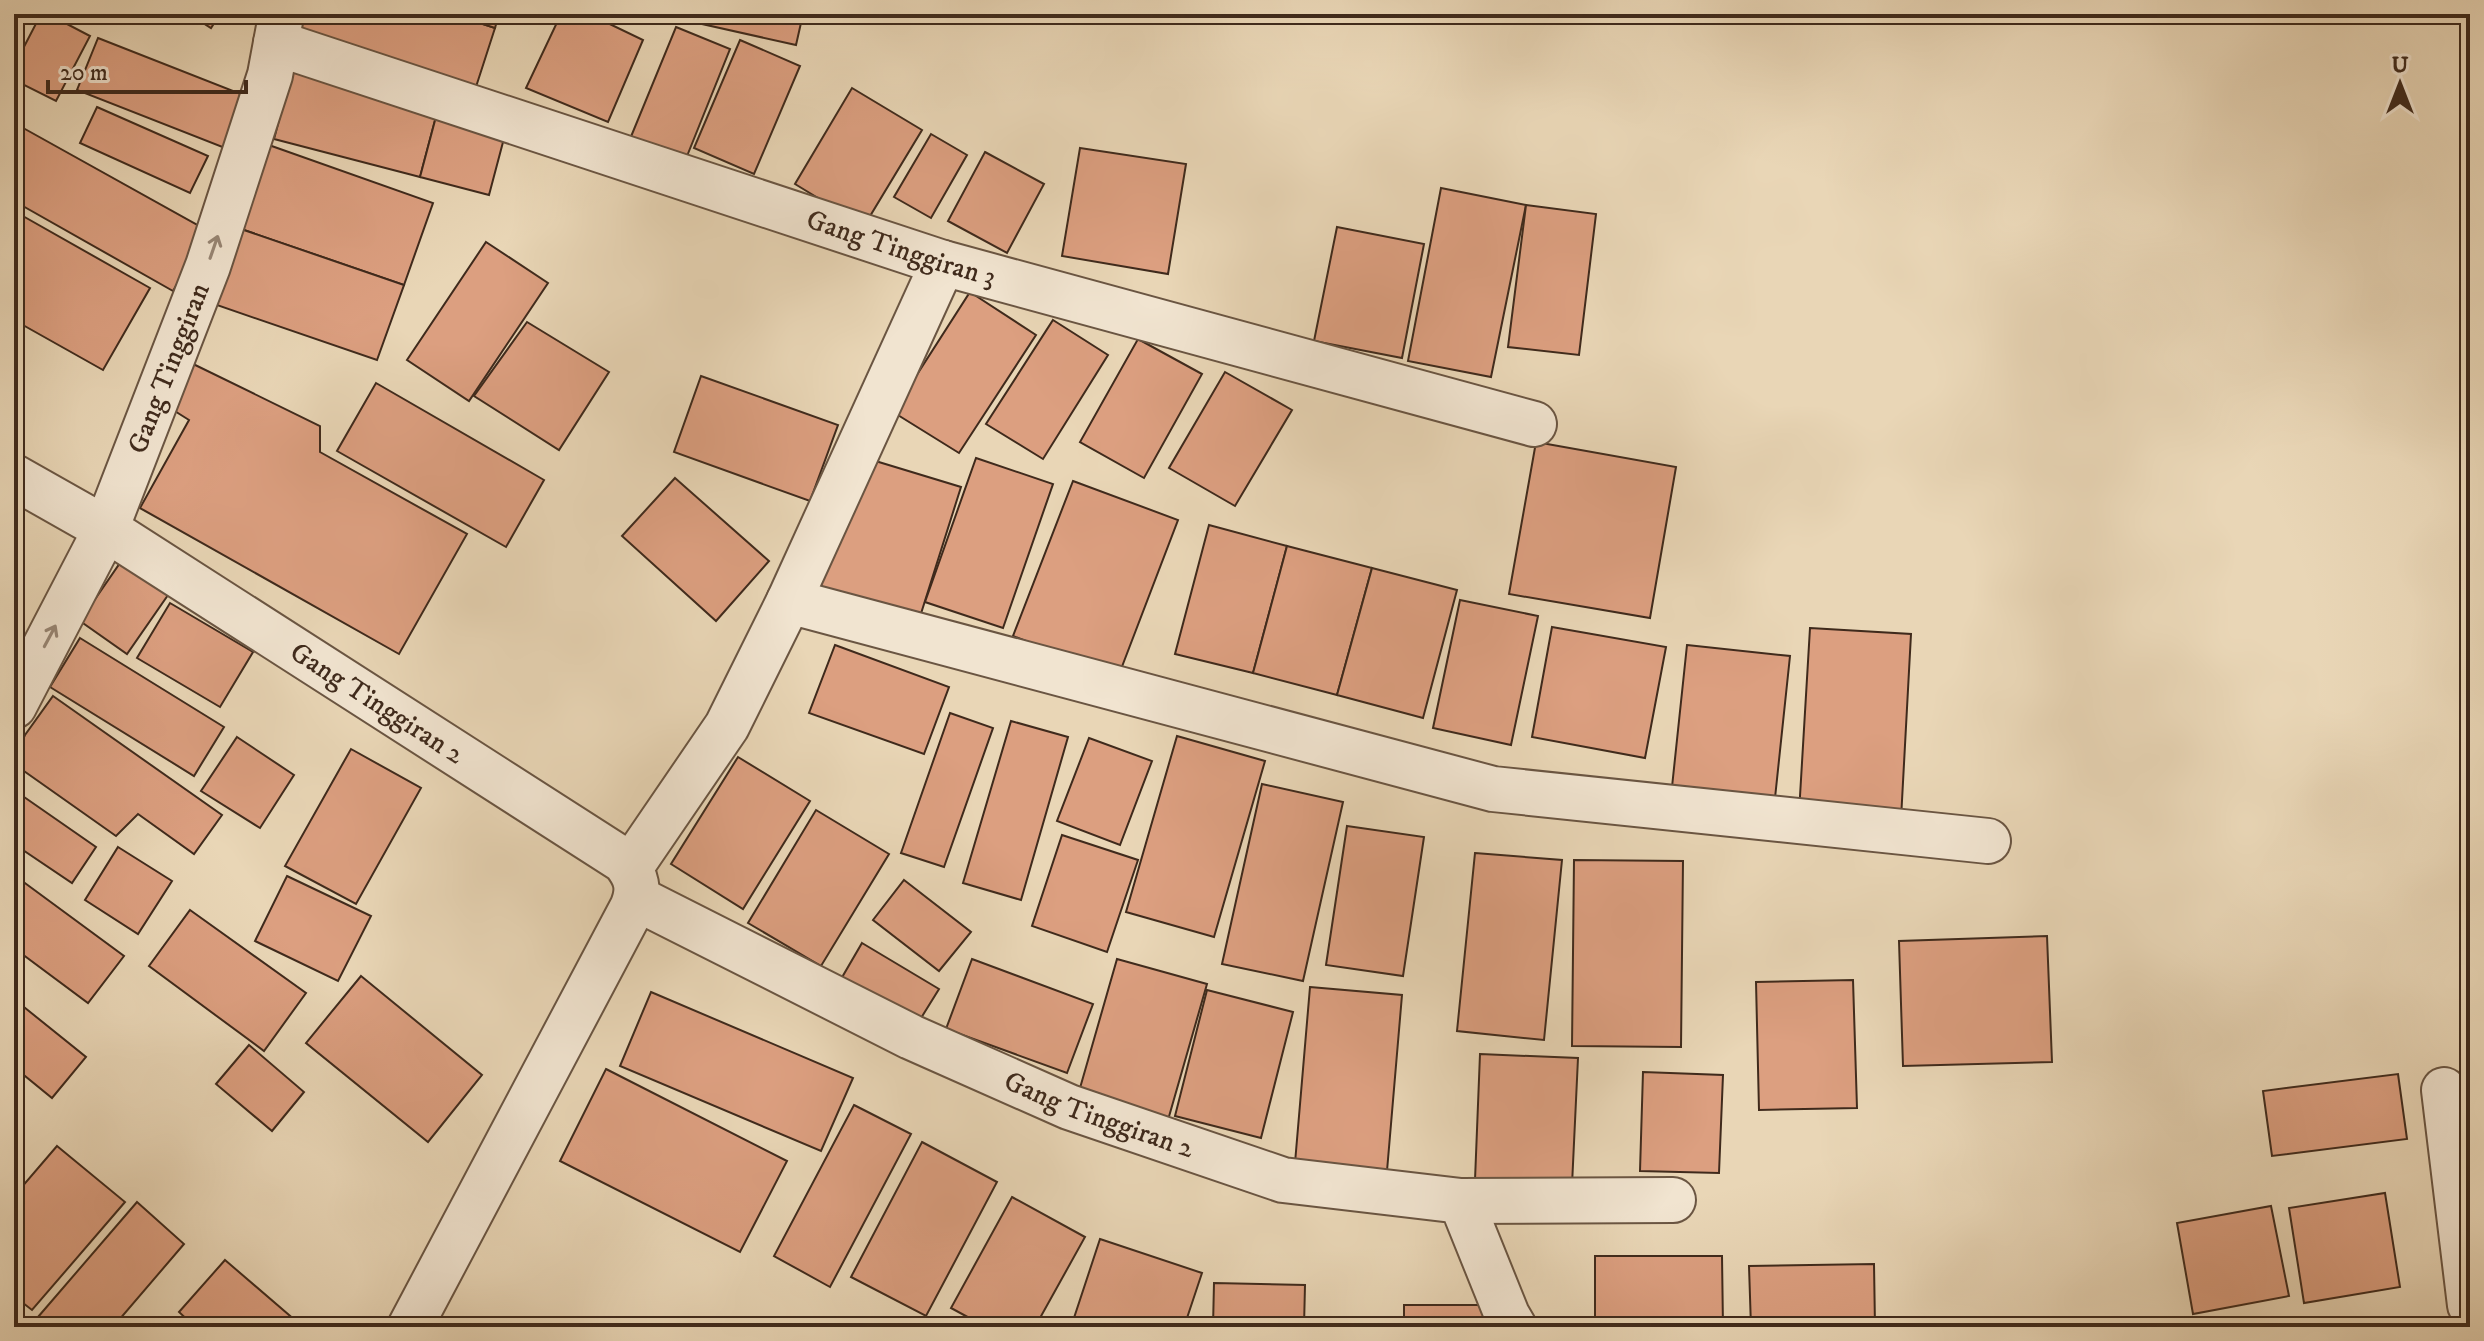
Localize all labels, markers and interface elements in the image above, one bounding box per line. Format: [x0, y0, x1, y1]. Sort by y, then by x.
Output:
scale bar [48, 44, 246, 94]
north arrow [2360, 44, 2440, 124]
text: U [2391, 52, 2409, 79]
text: 20 m [60, 58, 108, 88]
street label: Gang Tinggiran 3 [802, 202, 1000, 294]
one-way arrow [208, 235, 223, 260]
street label: Gang Tinggiran [119, 277, 217, 458]
one-way arrow [43, 625, 58, 649]
street label: Gang Tinggiran 2 [284, 634, 471, 772]
street label: Gang Tinggiran 2 [999, 1063, 1199, 1166]

